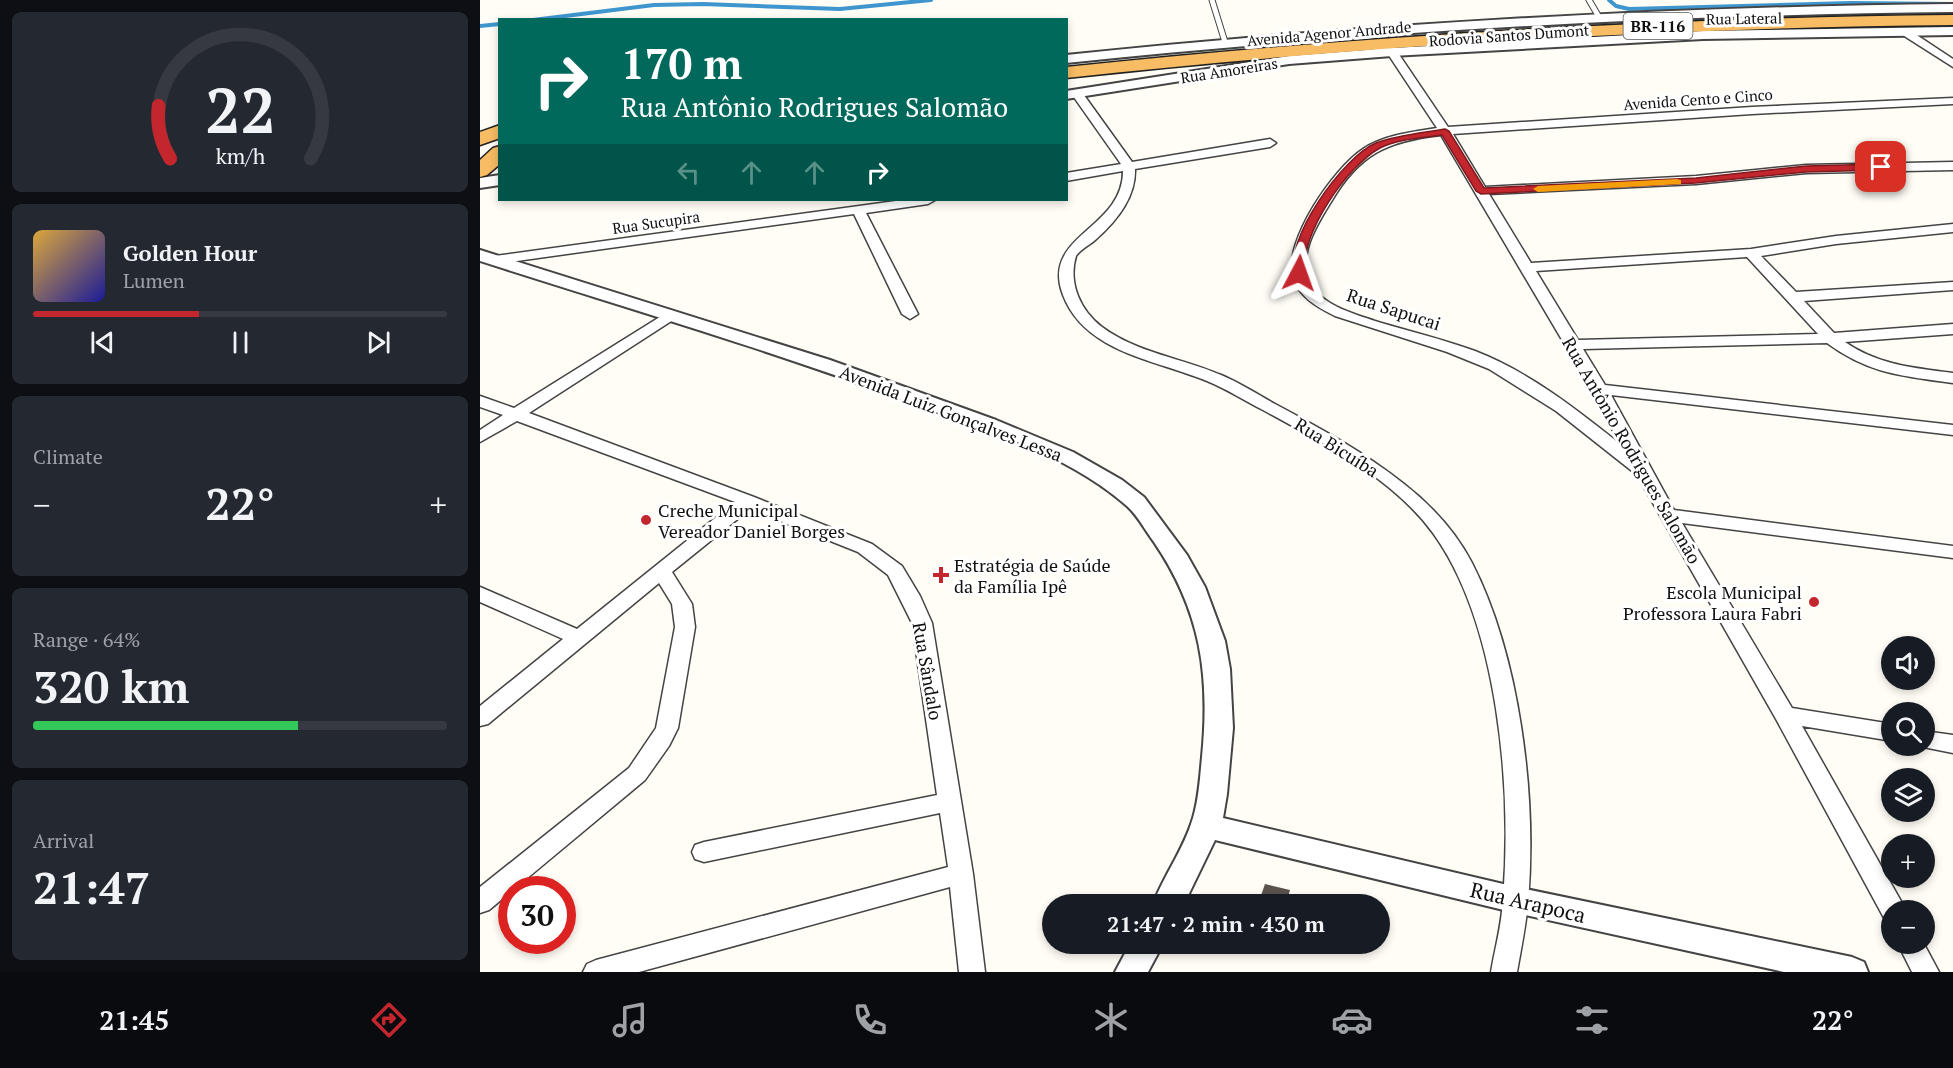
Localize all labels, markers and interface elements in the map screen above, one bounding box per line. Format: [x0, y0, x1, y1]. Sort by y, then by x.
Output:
street label: Rua Lateral [1706, 7, 1782, 29]
road number: BR-116 [1624, 13, 1692, 39]
street label: Avenida Agenor Andrade [1246, 16, 1412, 50]
street label: Rodovia Santos Dumont [1428, 19, 1590, 51]
text: 170 m [621, 35, 742, 91]
icon: right [522, 42, 600, 120]
street label: Rua Amoreiras [1179, 52, 1279, 88]
text: 22 [205, 68, 275, 151]
street label: Avenida Cento e Cinco [1623, 84, 1773, 114]
text: Rua Antônio Rodrigues Salomão [621, 89, 1008, 125]
pin [1855, 141, 1906, 192]
text: km/h [215, 142, 265, 170]
icon: arrive [1864, 150, 1897, 183]
icon: left [672, 156, 705, 189]
icon: ahead [735, 156, 768, 189]
icon: ahead [798, 156, 831, 189]
icon: right [861, 156, 894, 189]
street label: Rua Sucupira [611, 206, 701, 238]
text: Golden Hour [123, 238, 257, 267]
position arrow [1267, 241, 1331, 305]
text: Lumen [123, 267, 185, 294]
street label: Rua Sapucai [1344, 283, 1444, 335]
icon: previous [86, 326, 119, 359]
icon: pause [224, 326, 257, 359]
icon: next [362, 326, 395, 359]
street label: Rua Antônio Rodrigues Salomão [1557, 332, 1707, 568]
street label: Avenida Luiz Gonçalves Lessa [836, 359, 1066, 467]
street label: Rua Bicuíba [1290, 412, 1384, 482]
text: Climate [33, 443, 103, 470]
text: 22° [205, 473, 275, 533]
text: − [33, 483, 51, 526]
text: + [429, 483, 447, 526]
place label: Creche Municipal Vereador Daniel Borges [658, 498, 845, 543]
marker: Creche Municipal Vereador Daniel Borges [639, 513, 653, 527]
place label: Estratégia de Saúde da Família Ipê [954, 553, 1111, 598]
marker: Estratégia de Saúde da Família Ipê [932, 566, 950, 584]
place label: Escola Municipal Professora Laura Fabri [1623, 580, 1802, 625]
marker: Escola Municipal Professora Laura Fabri [1807, 595, 1821, 609]
street label: Rua Sândalo [908, 620, 948, 722]
text: Range · 64% [33, 626, 140, 653]
map controls [1881, 636, 1935, 954]
button: sound [1881, 636, 1935, 690]
text: 320 km [33, 656, 189, 716]
button: search [1881, 702, 1935, 756]
button: layers [1881, 768, 1935, 822]
text: Arrival [33, 827, 94, 854]
button: + [1881, 834, 1935, 888]
text: 21:47 [33, 857, 150, 917]
street label: Rua Arapoca [1468, 875, 1589, 929]
speed limit sign: 30 [498, 876, 576, 954]
button: − [1881, 900, 1935, 954]
text: 21:47 · 2 min · 430 m [1107, 909, 1325, 938]
icon: directions [368, 999, 410, 1041]
icon: music [609, 999, 651, 1041]
icon: phone [849, 999, 891, 1041]
icon: climate [1090, 999, 1132, 1041]
icon: car [1331, 999, 1373, 1041]
icon: filters [1571, 999, 1613, 1041]
text: 21:45 [99, 1002, 170, 1038]
text: 22° [1812, 1002, 1854, 1038]

